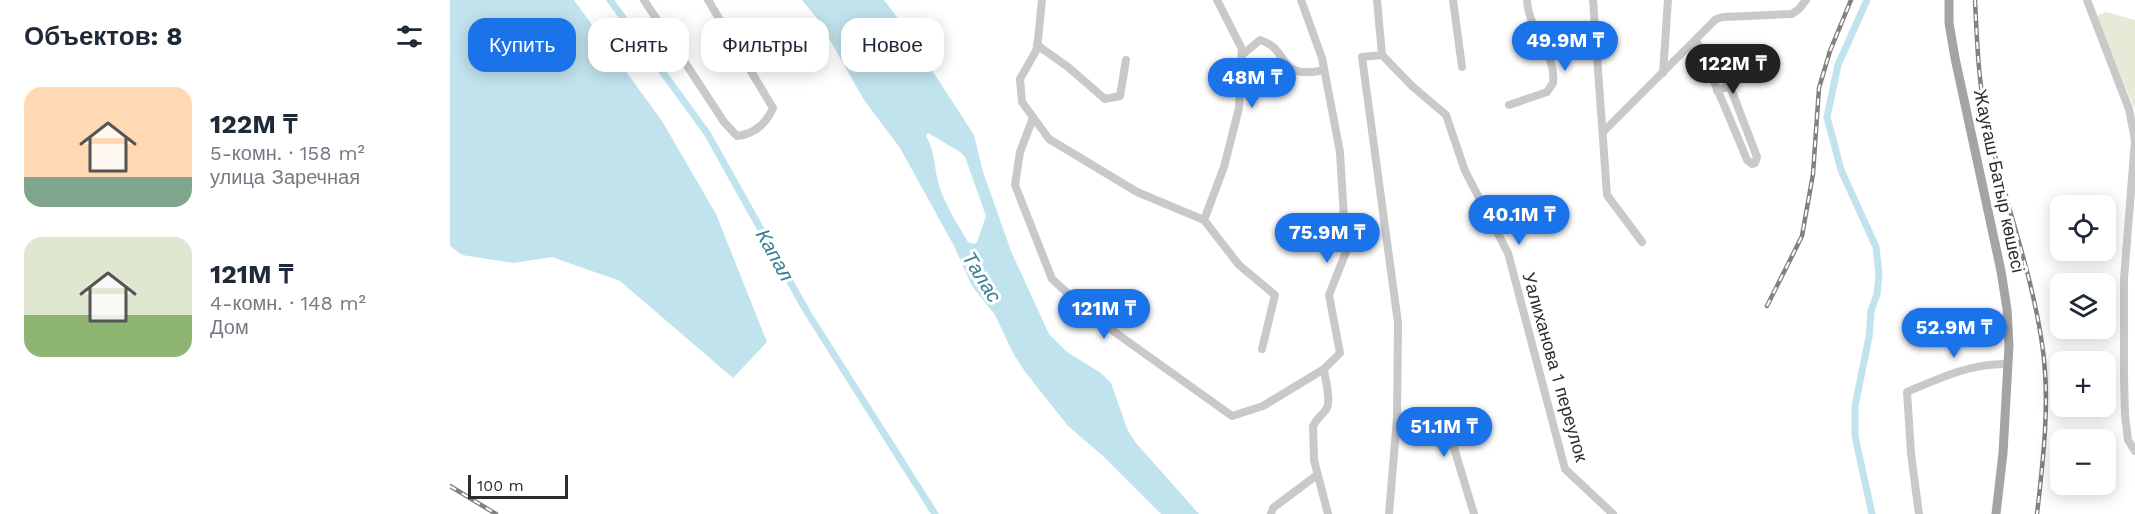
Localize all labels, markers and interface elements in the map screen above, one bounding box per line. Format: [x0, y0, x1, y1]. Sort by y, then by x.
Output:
chip: Купить [468, 18, 576, 72]
chip: Снять [588, 18, 689, 72]
chip: Фильтры [701, 18, 829, 72]
chip: Новое [841, 18, 944, 72]
icon: filters [393, 20, 426, 53]
text: Объектов: 8 [24, 21, 183, 51]
pin: 49.9M ₸ [1510, 21, 1620, 72]
text: 49.9M ₸ [1526, 28, 1604, 52]
pin: 122M ₸ [1684, 44, 1782, 95]
text: 122M ₸ [1699, 51, 1767, 75]
pin: 48M ₸ [1210, 58, 1294, 109]
text: 48M ₸ [1222, 65, 1282, 89]
street label: Жауғаш Батыр көшесі [1970, 87, 2029, 274]
text: 122M ₸ [210, 109, 298, 139]
icon: home [72, 111, 144, 183]
text: 5-комн. · 158 m² [210, 141, 365, 165]
text: улица Заречная [210, 165, 360, 189]
pin: 40.1M ₸ [1464, 195, 1574, 246]
map controls [2050, 195, 2116, 495]
button: locate [2050, 195, 2116, 261]
text: 40.1M ₸ [1483, 202, 1555, 226]
pin: 75.9M ₸ [1272, 213, 1382, 264]
text: 75.9M ₸ [1289, 220, 1365, 244]
water label: Капал [751, 225, 799, 285]
water label: Талас [957, 247, 1007, 307]
text: 121M ₸ [210, 259, 293, 289]
icon: home [72, 261, 144, 333]
street label: Уалиханова 1 переулок [1518, 270, 1593, 464]
button: layers [2050, 273, 2116, 339]
pin: 121M ₸ [1055, 289, 1153, 340]
text: 4-комн. · 148 m² [210, 291, 366, 315]
text: 121M ₸ [1072, 296, 1136, 320]
pin: 52.9M ₸ [1899, 308, 2009, 359]
text: Дом [210, 315, 249, 339]
text: 52.9M ₸ [1916, 315, 1992, 339]
button: + [2050, 351, 2116, 417]
pin: 51.1M ₸ [1389, 407, 1499, 458]
text: 51.1M ₸ [1410, 414, 1478, 438]
button: − [2050, 429, 2116, 495]
scale bar [468, 472, 568, 500]
text: 100 m [477, 476, 524, 495]

